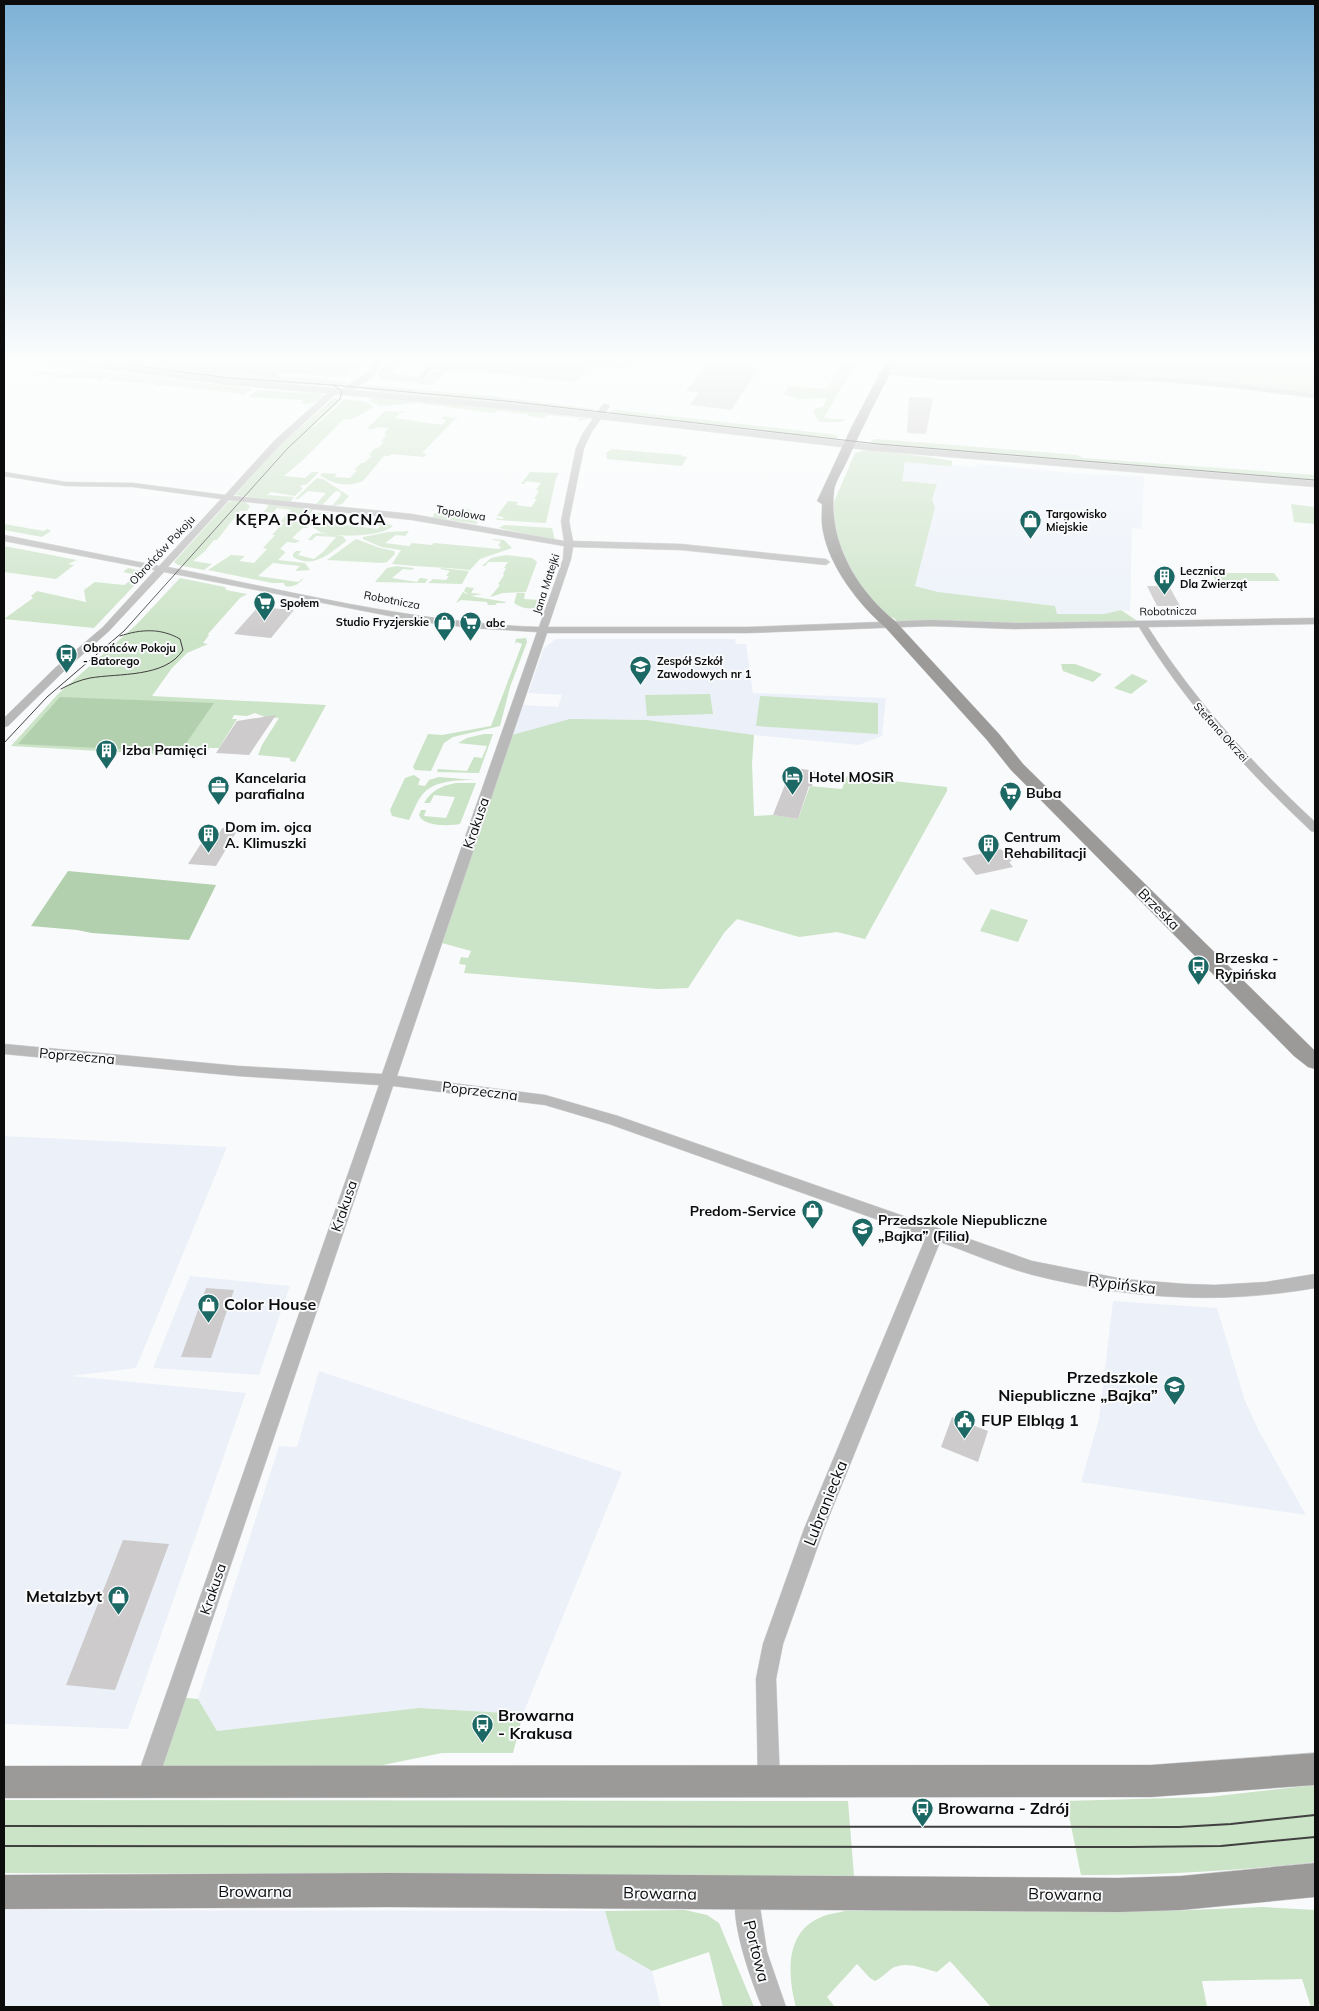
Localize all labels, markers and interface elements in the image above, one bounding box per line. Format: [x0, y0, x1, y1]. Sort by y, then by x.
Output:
street label: Topolowa [435, 502, 487, 524]
place label: Targowisko Miejskie [1046, 507, 1107, 534]
shop icon: Targowisko Miejskie [1018, 508, 1042, 539]
district label: KĘPA PÓŁNOCNA [236, 509, 386, 529]
street label: Obrońców Pokoju [126, 512, 198, 588]
street label: Jana Matejki [530, 552, 562, 616]
place label: Lecznica Dla Zwierząt [1180, 564, 1247, 591]
building icon: Lecznica Dla Zwierząt [1152, 565, 1176, 596]
street label: Robotnicza [363, 588, 421, 612]
supermarket icon: Społem [252, 591, 276, 622]
place label: Społem [280, 596, 319, 610]
street label: Robotnicza [1139, 604, 1197, 618]
shop icon: Studio Fryzjerskie [433, 610, 457, 641]
supermarket icon: abc [458, 611, 482, 642]
place label: Studio Fryzjerskie [336, 615, 429, 629]
place label: abc [486, 616, 506, 630]
place label: Obrońców Pokoju - Batorego [83, 641, 176, 668]
bus stop icon: Obrońców Pokoju - Batorego [55, 642, 79, 673]
place label: Zespół Szkół Zawodowych nr 1 [657, 654, 752, 681]
school or university icon: Zespół Szkół Zawodowych nr 1 [629, 655, 653, 686]
street label: Stefana Okrzei [1191, 699, 1251, 765]
building icon: Izba Pamięci [94, 738, 118, 769]
place label: Izba Pamięci [122, 741, 207, 759]
hotel icon: Hotel MOSiR [781, 765, 805, 796]
place label: Hotel MOSiR [809, 768, 894, 786]
place label: Kancelaria parafialna [235, 769, 306, 803]
office icon: Kancelaria parafialna [207, 774, 231, 805]
supermarket icon: Buba [998, 781, 1022, 812]
place label: Buba [1026, 784, 1061, 802]
street label: Krakusa [459, 795, 493, 851]
place label: Dom im. ojca A. Klimuszki [225, 818, 312, 852]
building icon: Dom im. ojca A. Klimuszki [197, 823, 221, 854]
place label: Centrum Rehabilitacji [1004, 828, 1086, 862]
building icon: Centrum Rehabilitacji [976, 833, 1000, 864]
street label: Brzeska [1134, 884, 1184, 934]
place label: Brzeska - Rypińska [1215, 949, 1278, 983]
bus stop icon: Brzeska - Rypińska [1187, 954, 1211, 985]
street label: Poprzeczna [38, 1044, 116, 1068]
street label: Poprzeczna [441, 1077, 519, 1105]
street label: Krakusa [327, 1178, 361, 1234]
shop icon: Predom-Service [800, 1199, 824, 1230]
place label: Predom-Service [690, 1202, 796, 1220]
place label: Przedszkole Niepubliczne „Bajka” (Filia) [878, 1211, 1047, 1245]
school or university icon: Przedszkole Niepubliczne „Bajka” (Filia) [850, 1216, 874, 1247]
street label: Rypińska [1087, 1270, 1157, 1298]
shop icon: Color House [196, 1292, 220, 1323]
place label: Color House [224, 1294, 317, 1314]
place label: Przedszkole Niepubliczne „Bajka” [998, 1367, 1158, 1405]
school or university icon: Przedszkole Niepubliczne „Bajka” [1162, 1374, 1186, 1405]
public building icon: FUP Elbląg 1 [953, 1408, 977, 1439]
place label: FUP Elbląg 1 [981, 1410, 1079, 1430]
street label: Lubraniecka [799, 1457, 851, 1549]
street label: Krakusa [196, 1561, 230, 1617]
shop icon: Metalzbyt [106, 1584, 130, 1615]
place label: Metalzbyt [26, 1586, 102, 1606]
place label: Browarna - Krakusa [498, 1705, 574, 1743]
bus stop icon: Browarna - Krakusa [470, 1712, 494, 1743]
bus stop icon: Browarna - Zdrój [910, 1796, 934, 1827]
place label: Browarna - Zdrój [938, 1798, 1069, 1818]
street label: Browarna [218, 1881, 292, 1901]
street label: Browarna [623, 1882, 697, 1904]
street label: Browarna [1028, 1883, 1102, 1905]
street label: Portowa [740, 1918, 774, 1984]

